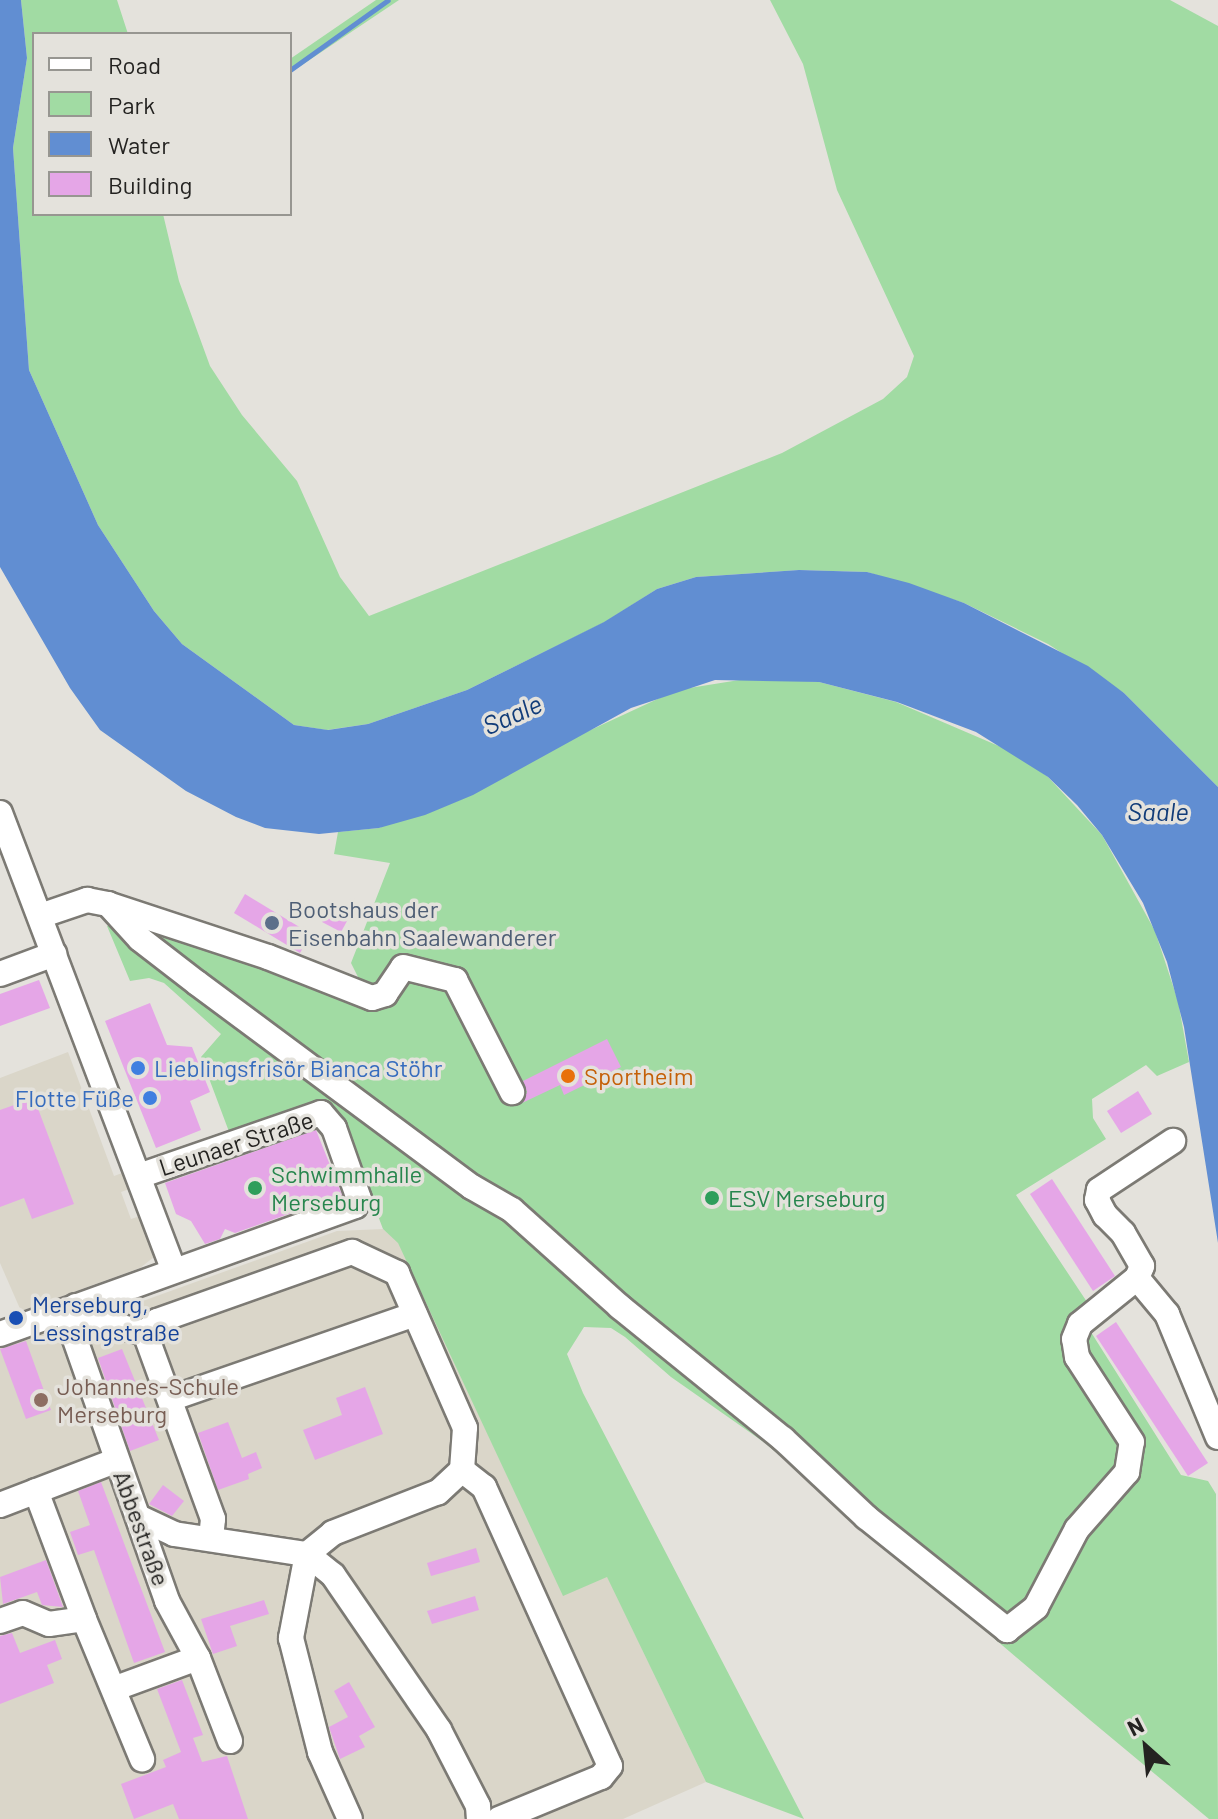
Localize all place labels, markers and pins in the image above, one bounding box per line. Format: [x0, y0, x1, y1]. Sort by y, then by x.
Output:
place label: Bootshaus der Eisenbahn Saalewanderer [288, 895, 557, 951]
marker: Bootshaus der Eisenbahn Saalewanderer [263, 914, 281, 932]
place label: Lieblingsfrisör Bianca Stöhr [154, 1054, 442, 1082]
marker: Lieblingsfrisör Bianca Stöhr [129, 1059, 147, 1077]
place label: Sportheim [584, 1062, 694, 1090]
marker: Sportheim [559, 1067, 577, 1085]
place label: Flotte Füße [15, 1084, 134, 1112]
marker: Flotte Füße [141, 1089, 159, 1107]
place label: Schwimmhalle Merseburg [271, 1160, 422, 1216]
marker: Schwimmhalle Merseburg [246, 1179, 264, 1197]
place label: ESV Merseburg [728, 1184, 885, 1212]
marker: ESV Merseburg [703, 1189, 721, 1207]
place label: Merseburg, Lessingstraße [32, 1290, 180, 1346]
marker: Merseburg, Lessingstraße [7, 1309, 25, 1327]
place label: Johannes-Schule Merseburg [57, 1372, 239, 1428]
marker: Johannes-Schule Merseburg [32, 1391, 50, 1409]

